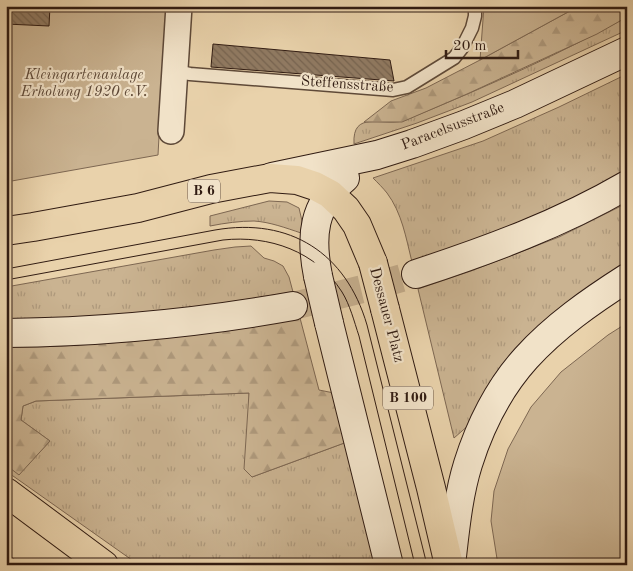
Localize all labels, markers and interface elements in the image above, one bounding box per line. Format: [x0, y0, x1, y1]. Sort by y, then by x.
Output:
scale bar [446, 28, 518, 60]
text: 20 m [453, 39, 487, 54]
park label: Kleingartenanlage Erholung 1920 e.V. [19, 68, 148, 100]
street label: Steffensstraße [300, 74, 394, 96]
street label: Paracelsusstraße [399, 100, 507, 154]
road number: B 6 [188, 180, 220, 202]
street label: Dessauer Platz [366, 266, 406, 364]
road number: B 100 [383, 386, 433, 409]

